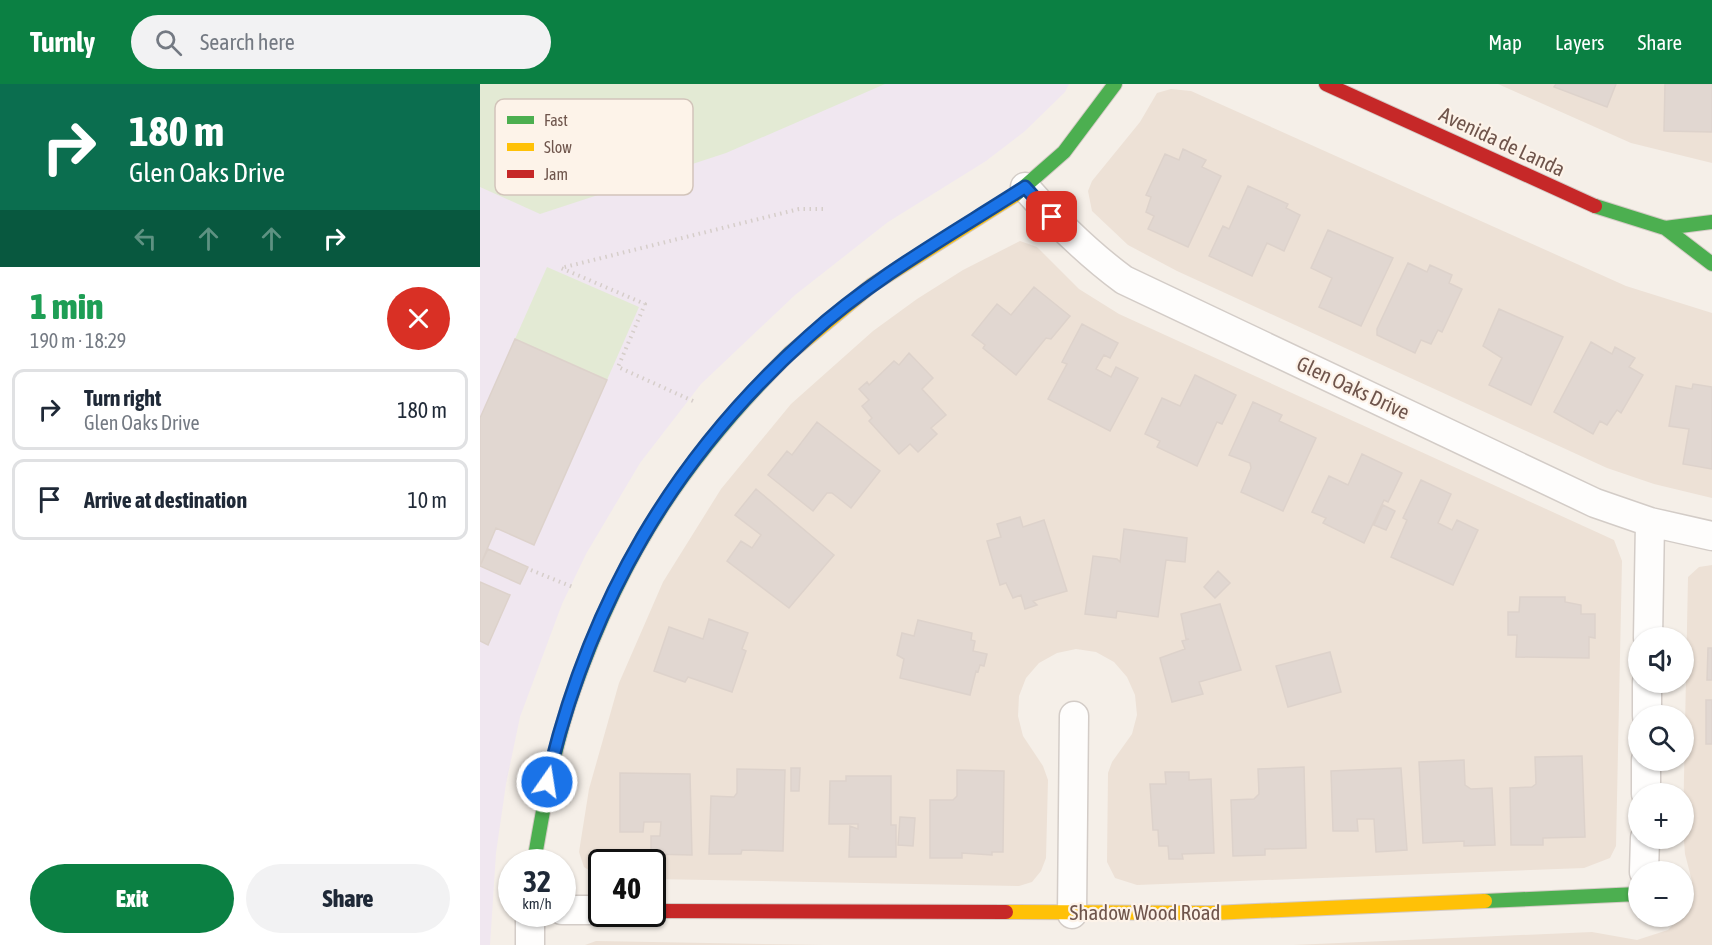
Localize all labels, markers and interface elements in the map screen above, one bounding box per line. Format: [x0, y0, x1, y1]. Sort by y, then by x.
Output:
search box [131, 15, 551, 69]
text: Turnly [30, 26, 95, 58]
icon: search [152, 26, 185, 59]
text: Search here [200, 29, 295, 55]
text: Map [1488, 30, 1522, 54]
text: Layers [1555, 30, 1605, 54]
text: Share [1638, 30, 1682, 54]
legend [495, 99, 693, 195]
street label: Avenida de Landa [1436, 101, 1569, 181]
text: 180 m [129, 107, 224, 155]
icon: right [30, 108, 108, 186]
text: Fast [544, 111, 568, 129]
text: Slow [544, 138, 572, 156]
text: Glen Oaks Drive [129, 157, 285, 188]
text: Jam [544, 165, 568, 183]
pin [1026, 191, 1077, 242]
icon: arrive [1035, 200, 1068, 233]
icon: left [129, 222, 162, 255]
icon: ahead [192, 222, 225, 255]
icon: ahead [255, 222, 288, 255]
icon: right [318, 222, 351, 255]
text: 1 min [30, 285, 104, 327]
button: close [387, 287, 450, 350]
text: 190 m · 18:29 [30, 329, 126, 352]
street label: Glen Oaks Drive [1293, 351, 1414, 424]
text: Turn right [84, 385, 161, 411]
icon: right [33, 393, 66, 426]
text: 180 m [397, 397, 447, 423]
text: Glen Oaks Drive [84, 411, 200, 434]
icon: arrive [33, 483, 66, 516]
text: Arrive at destination [84, 487, 247, 513]
text: 10 m [407, 487, 447, 513]
map controls [1628, 627, 1694, 927]
button: sound [1628, 627, 1694, 693]
button: search [1628, 705, 1694, 771]
position arrow [515, 750, 579, 814]
button: + [1628, 783, 1694, 849]
speed limit sign: 40 [588, 849, 666, 927]
button: − [1628, 861, 1694, 927]
button: Exit [30, 864, 234, 933]
button: Share [246, 864, 450, 933]
text: 32 [523, 864, 551, 898]
text: km/h [522, 895, 552, 912]
street label: Shadow Wood Road [1069, 900, 1221, 924]

